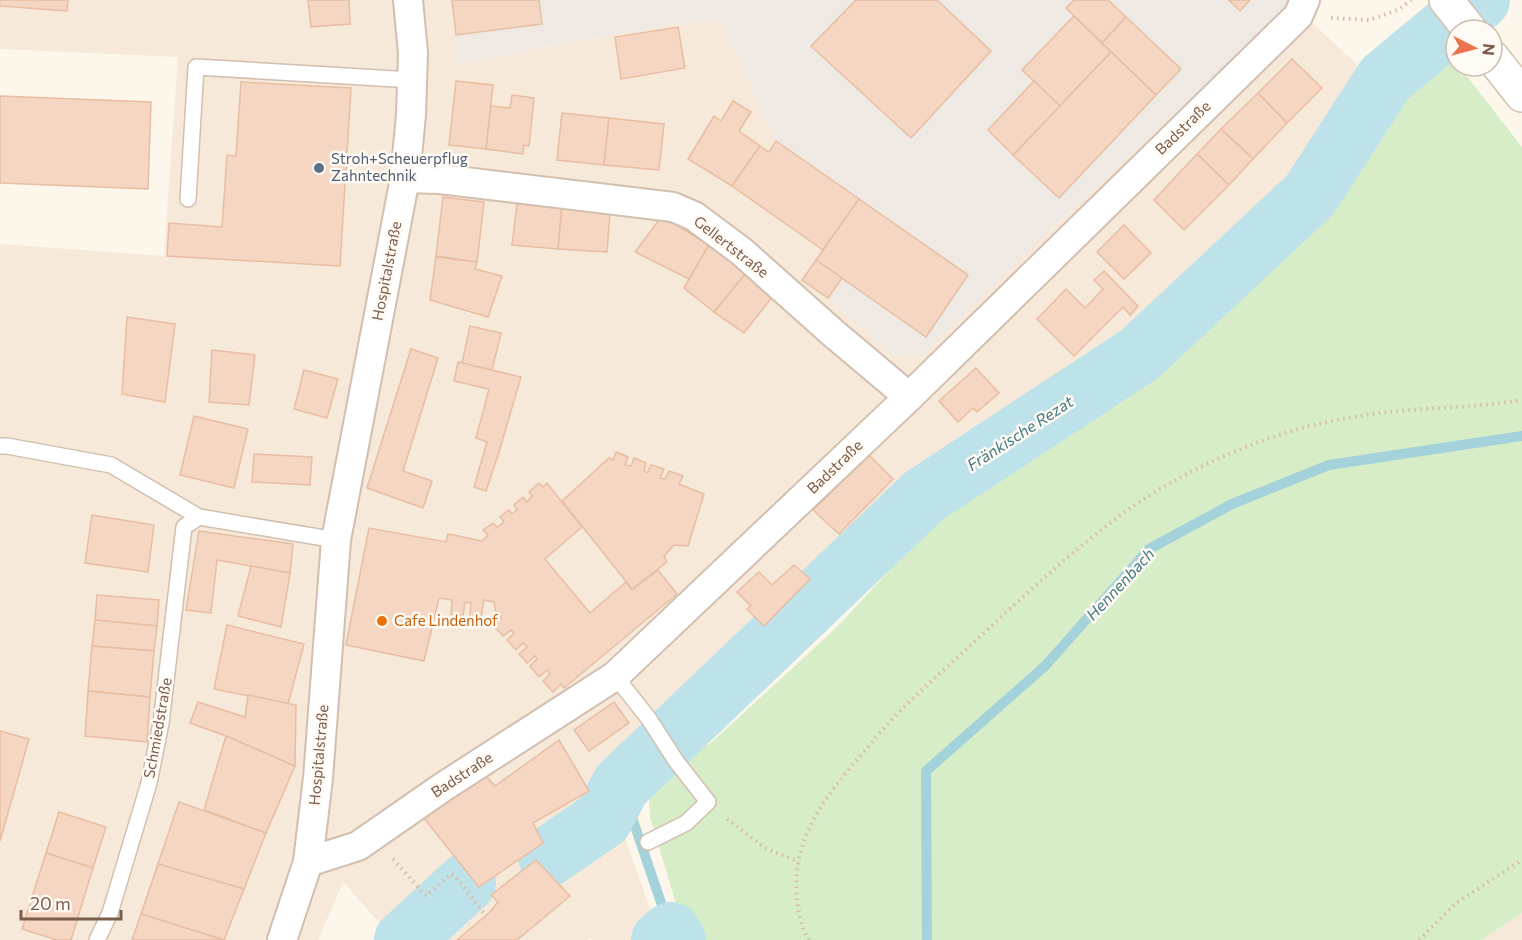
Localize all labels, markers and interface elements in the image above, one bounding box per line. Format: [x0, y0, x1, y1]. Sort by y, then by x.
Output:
north arrow [1444, 18, 1504, 78]
text: N [1479, 43, 1499, 57]
street label: Badstraße [1151, 97, 1214, 158]
place label: Stroh+Scheuerpflug Zahntechnik [331, 149, 468, 184]
marker: Stroh+Scheuerpflug Zahntechnik [312, 161, 326, 175]
street label: Gellertstraße [691, 211, 773, 281]
street label: Hospitalstraße [368, 219, 405, 322]
water label: Fränkische Rezat [963, 391, 1077, 474]
street label: Badstraße [803, 436, 866, 497]
water label: Hennenbach [1082, 544, 1158, 624]
place label: Cafe Lindenhof [394, 611, 498, 629]
marker: Cafe Lindenhof [375, 614, 389, 628]
street label: Schmiedstraße [139, 676, 175, 780]
street label: Hospitalstraße [305, 704, 331, 806]
street label: Badstraße [427, 748, 496, 801]
scale bar [21, 883, 122, 921]
text: 20 m [30, 892, 71, 914]

